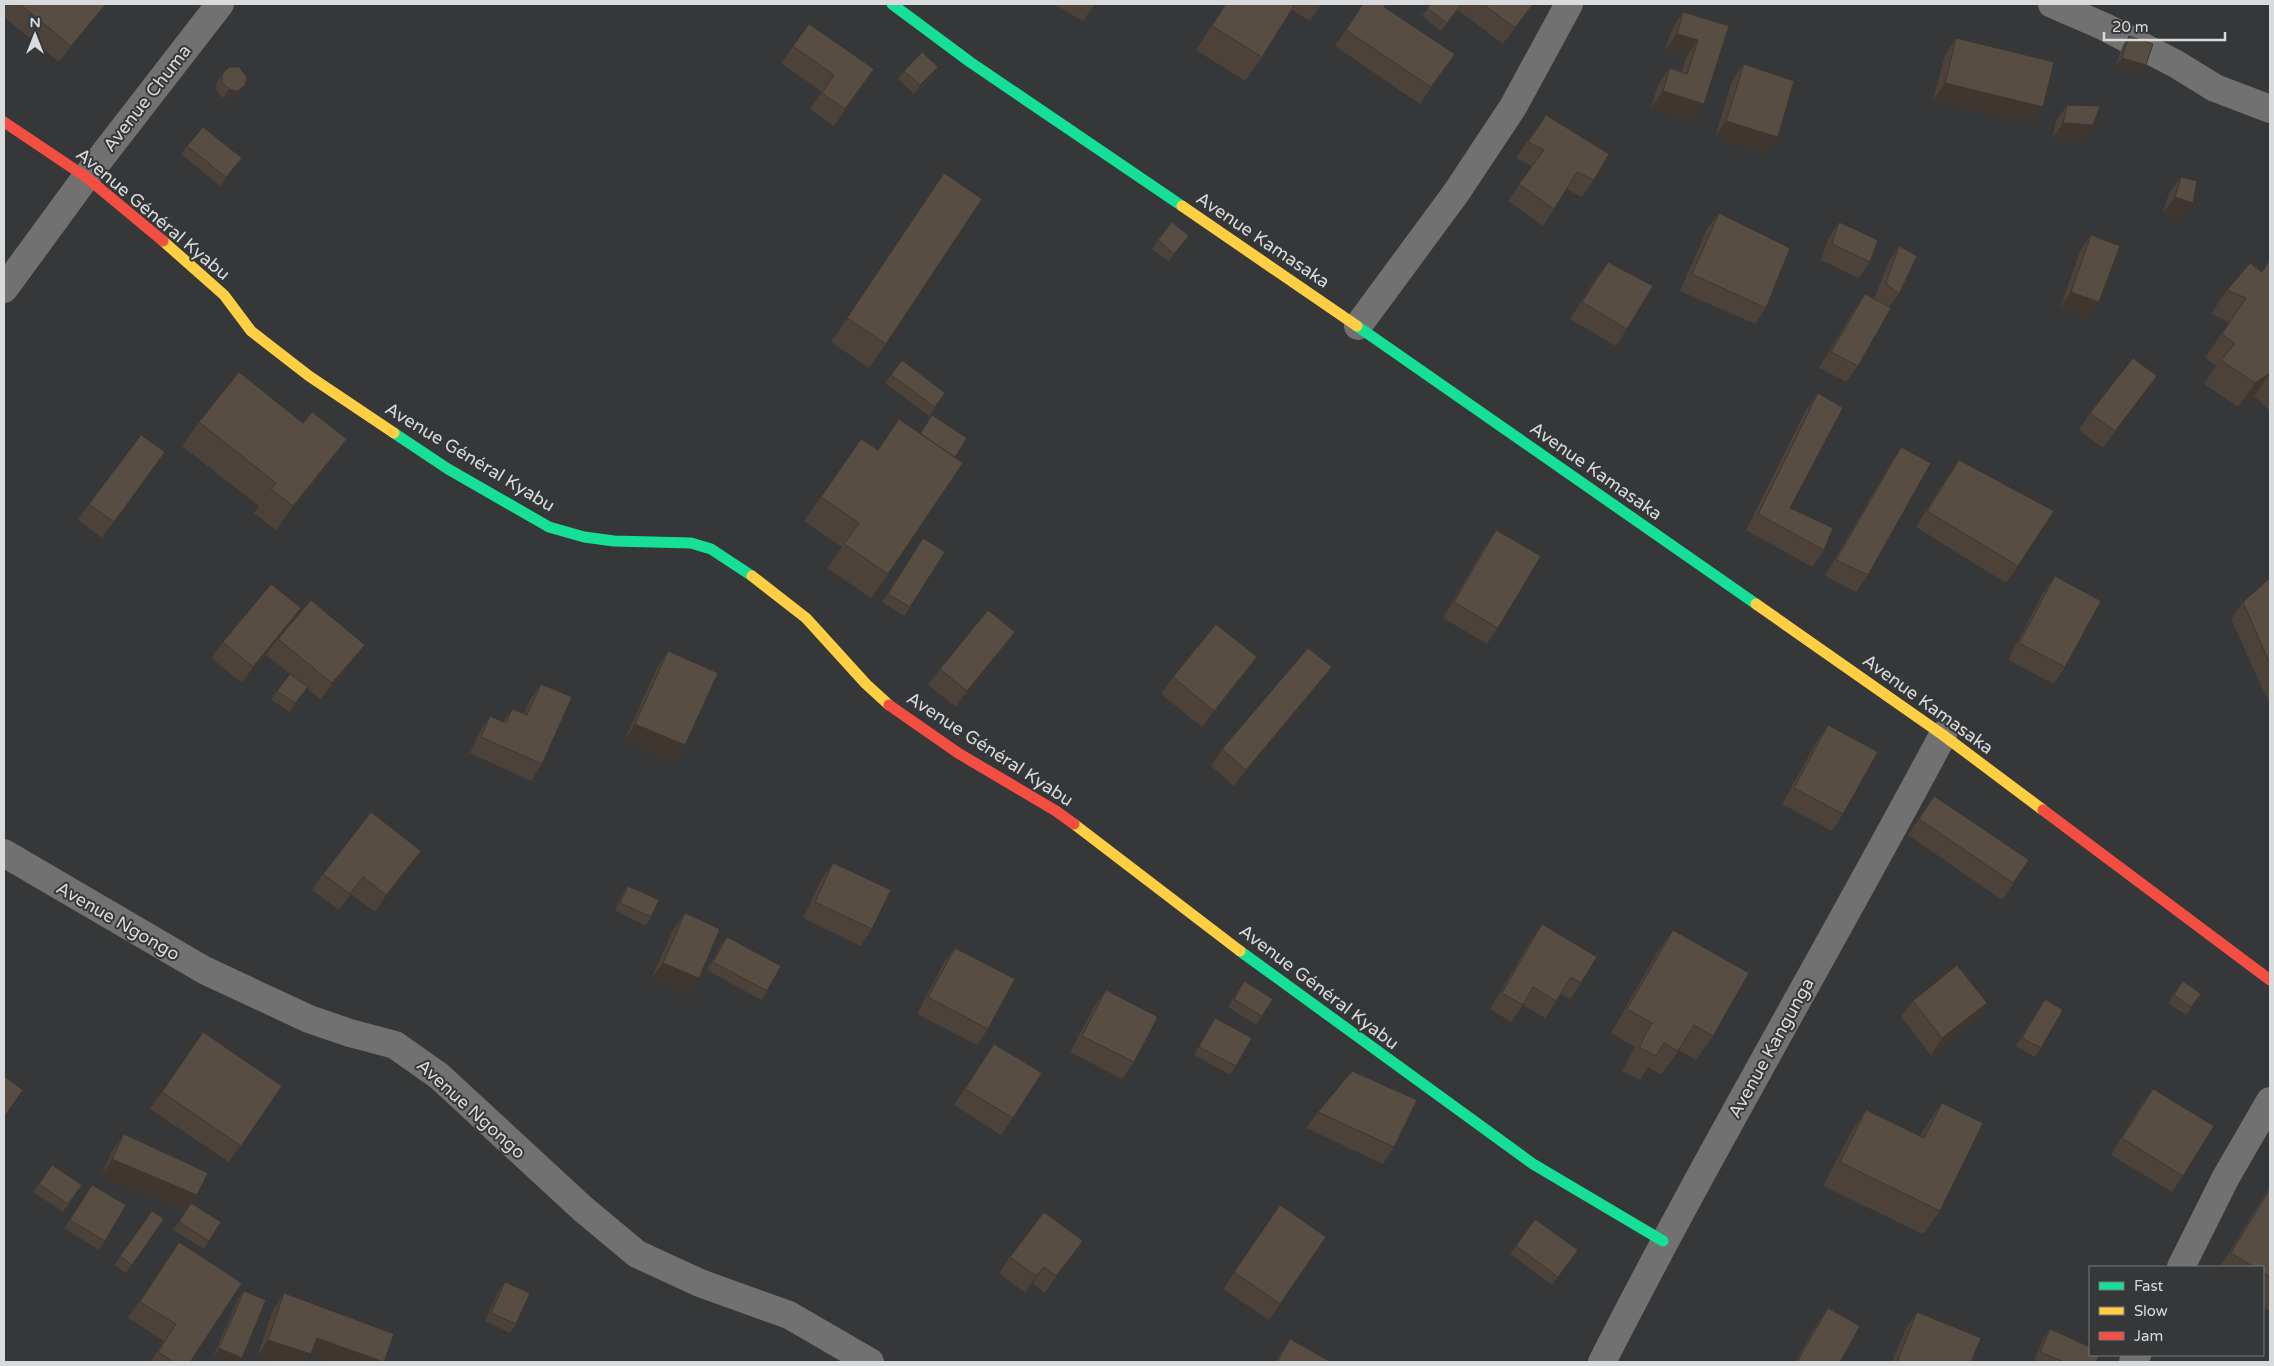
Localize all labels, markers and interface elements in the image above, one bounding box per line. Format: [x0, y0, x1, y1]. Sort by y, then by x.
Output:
north arrow [10, 10, 60, 60]
scale bar [2104, 10, 2225, 42]
text: N [29, 14, 41, 31]
text: 20 m [2112, 18, 2149, 36]
street label: Avenue Chuma [98, 40, 196, 156]
street label: Avenue Général Kyabu [72, 143, 234, 285]
street label: Avenue Kamasaka [1192, 187, 1334, 293]
street label: Avenue Général Kyabu [381, 398, 559, 516]
street label: Avenue Kamasaka [1526, 417, 1666, 525]
street label: Avenue Kamasaka [1858, 649, 1998, 759]
street label: Avenue Général Kyabu [903, 687, 1077, 811]
street label: Avenue Ngongo [52, 877, 184, 965]
street label: Avenue Général Kyabu [1235, 920, 1403, 1054]
street label: Avenue Kangunga [1723, 974, 1819, 1122]
street label: Avenue Ngongo [412, 1054, 530, 1164]
legend [2089, 1266, 2264, 1356]
text: Fast [2134, 1277, 2164, 1295]
text: Slow [2134, 1302, 2168, 1320]
text: Jam [2134, 1327, 2163, 1345]

